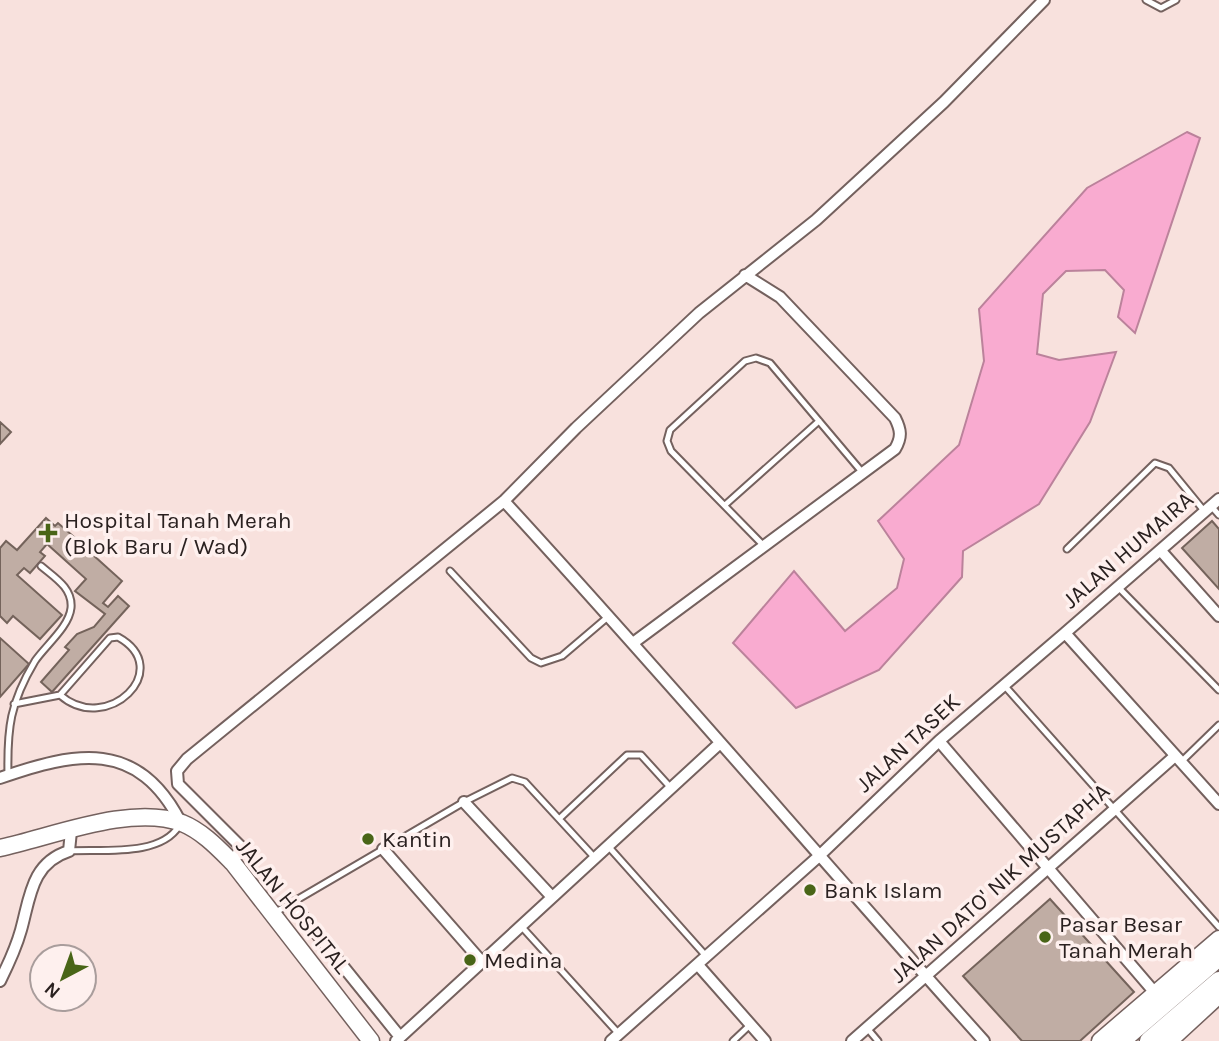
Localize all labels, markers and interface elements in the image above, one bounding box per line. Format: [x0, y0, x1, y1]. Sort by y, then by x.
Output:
street label: JALAN HUMAIRA [1057, 486, 1199, 614]
place label: Hospital Tanah Merah (Blok Baru / Wad) [64, 507, 292, 560]
marker: Hospital Tanah Merah (Blok Baru / Wad) [38, 523, 58, 543]
street label: JALAN TASEK [850, 688, 966, 798]
street label: JALAN DATO' NIK MUSTAPHA [885, 778, 1115, 988]
place label: Kantin [382, 826, 452, 853]
marker: Kantin [360, 831, 376, 847]
street label: JALAN HOSPITAL [230, 833, 356, 979]
place label: Bank Islam [824, 877, 942, 904]
marker: Bank Islam [802, 882, 818, 898]
place label: Pasar Besar Tanah Merah [1059, 911, 1193, 964]
marker: Pasar Besar Tanah Merah [1037, 929, 1053, 945]
north arrow [28, 943, 98, 1013]
place label: Medina [484, 947, 562, 974]
marker: Medina [462, 952, 478, 968]
text: N [40, 977, 65, 1003]

